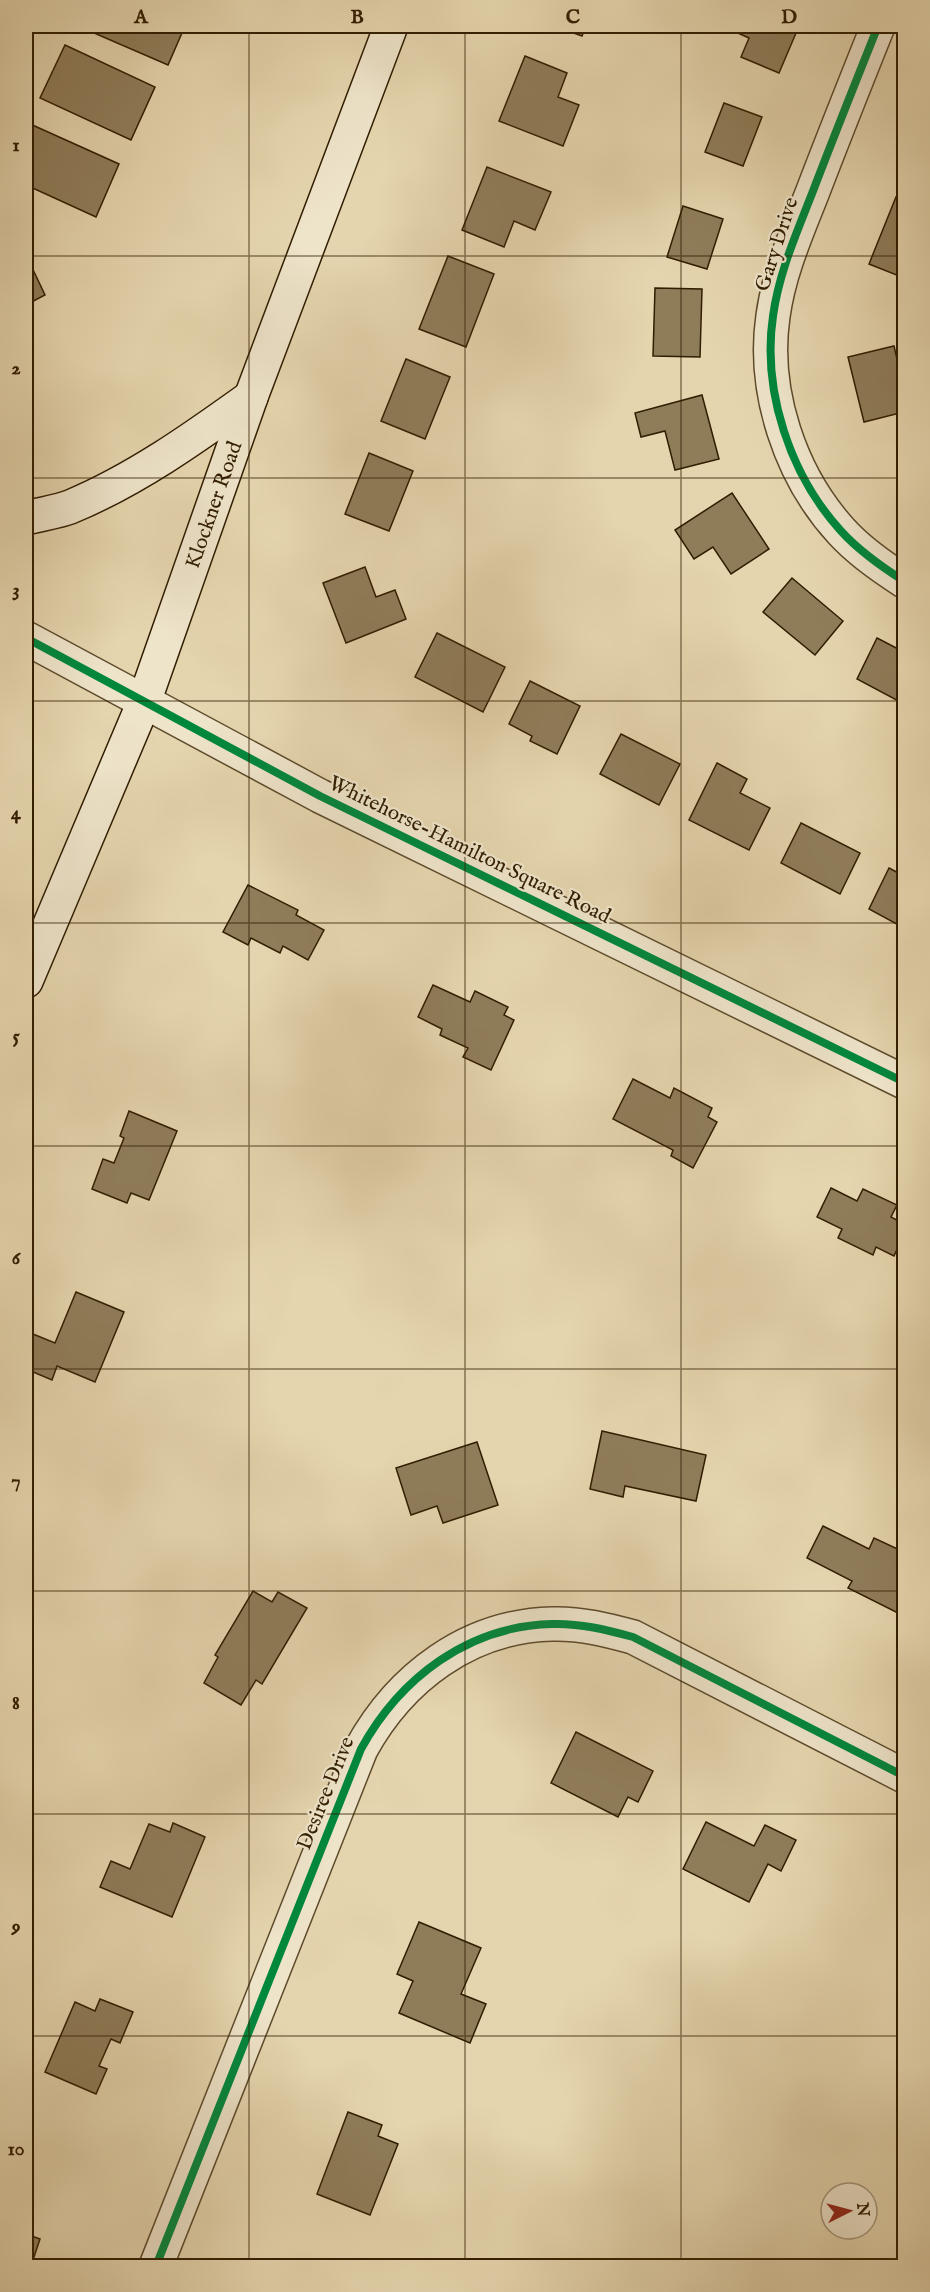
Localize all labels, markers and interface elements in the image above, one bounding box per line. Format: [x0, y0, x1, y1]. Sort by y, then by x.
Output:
text: A [133, 5, 149, 30]
text: B [350, 5, 364, 30]
text: C [566, 5, 580, 30]
text: D [781, 5, 797, 30]
text: 1 [12, 133, 20, 158]
street label: Gary Drive [750, 194, 805, 295]
text: 2 [11, 356, 21, 381]
street label: Klockner Road [180, 437, 250, 572]
text: 3 [12, 578, 20, 603]
street label: Whitehorse-Hamilton Square Road [324, 770, 616, 931]
text: 4 [11, 801, 22, 826]
text: 5 [12, 1024, 20, 1049]
text: 6 [12, 1246, 22, 1271]
text: 7 [11, 1469, 21, 1494]
text: 8 [12, 1691, 20, 1716]
street label: Desiree Drive [291, 1733, 362, 1854]
text: 9 [11, 1914, 21, 1939]
text: 10 [7, 2137, 25, 2162]
north arrow [819, 2181, 879, 2241]
text: N [851, 2201, 873, 2218]

